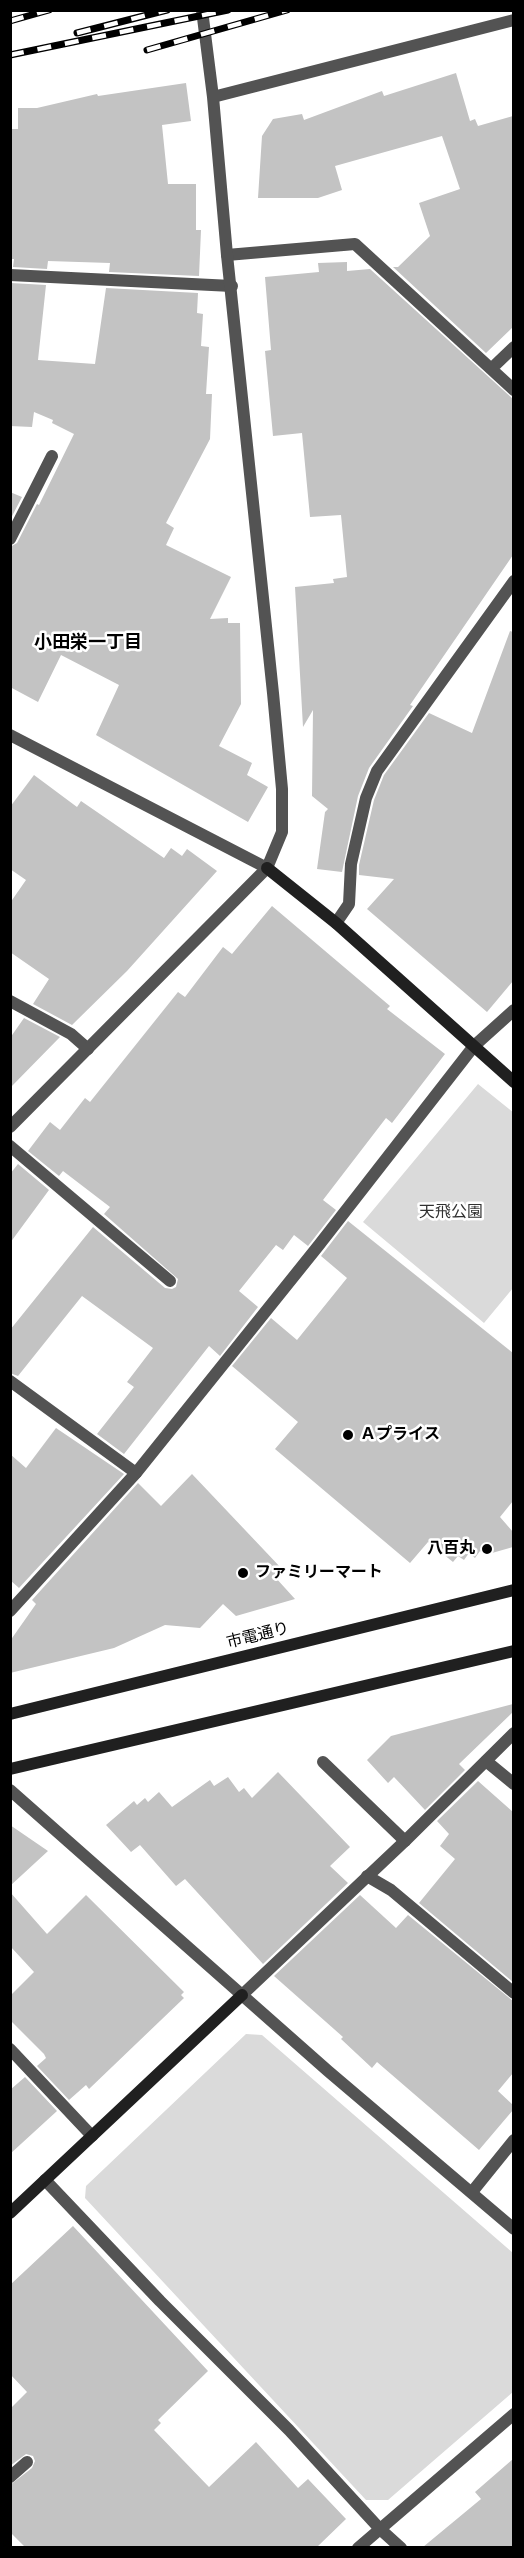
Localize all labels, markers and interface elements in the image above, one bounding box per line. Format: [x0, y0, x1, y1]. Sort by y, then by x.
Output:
district label: 小田栄一丁目 [34, 632, 142, 654]
park label: 天飛公園 [419, 1203, 483, 1223]
place label: Ａプライス [360, 1425, 440, 1445]
marker: Ａプライス [341, 1428, 355, 1442]
place label: 八百丸 [427, 1539, 475, 1559]
marker: 八百丸 [480, 1542, 494, 1556]
place label: ファミリーマート [255, 1563, 383, 1583]
marker: ファミリーマート [236, 1566, 250, 1580]
street label: 市電通り [225, 1619, 291, 1653]

